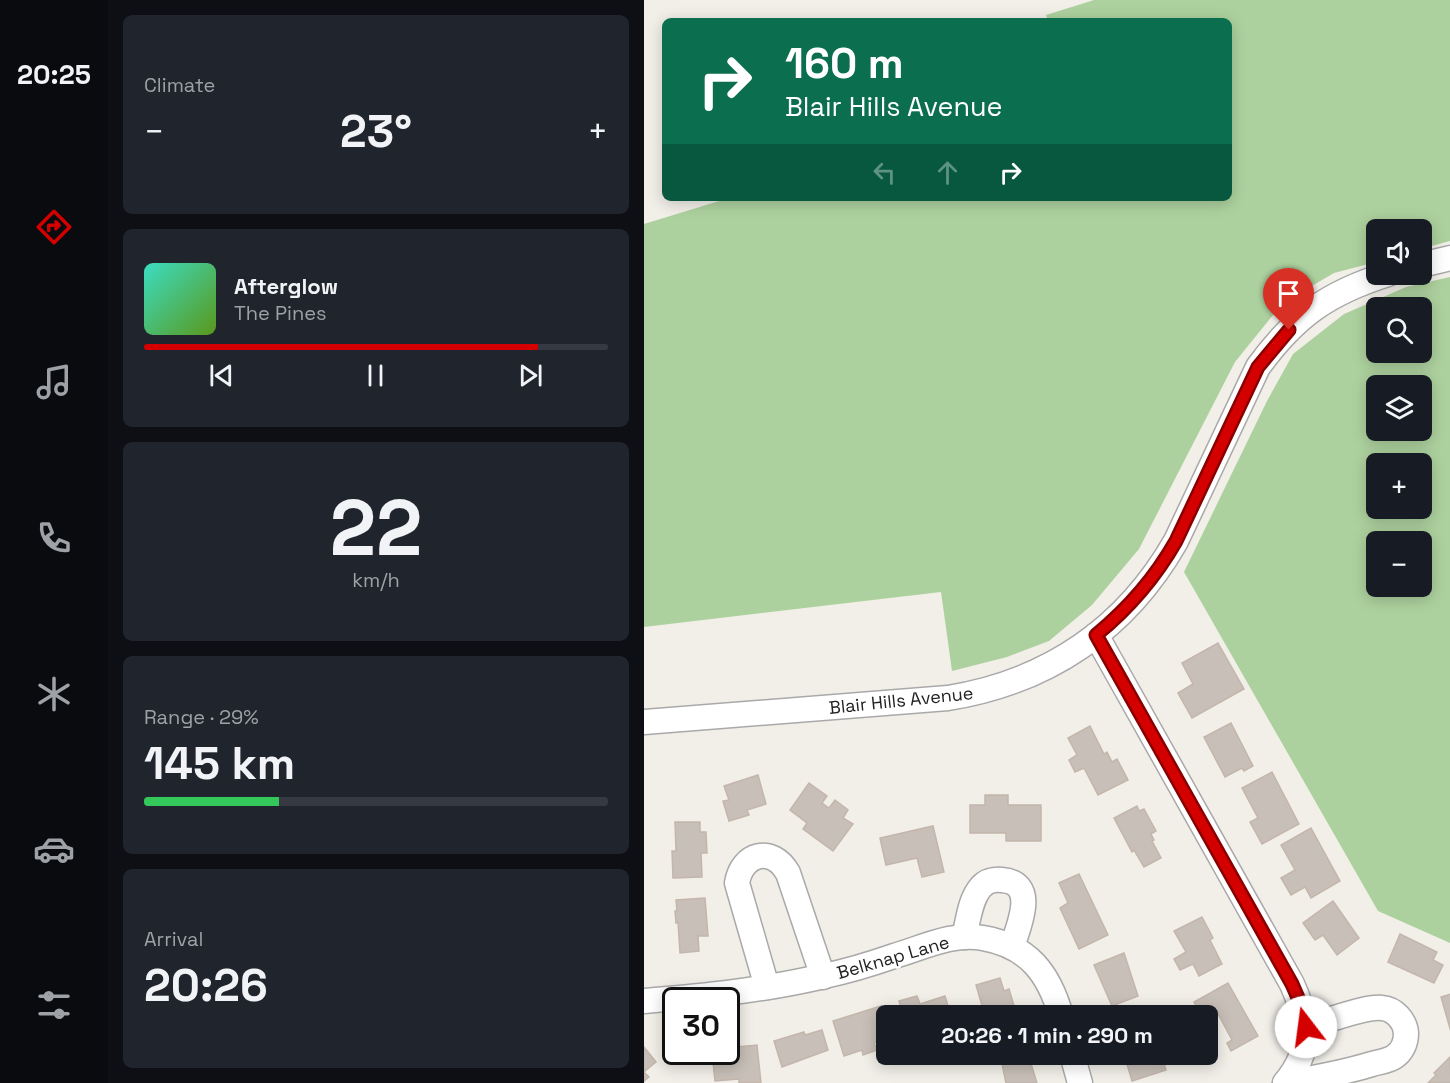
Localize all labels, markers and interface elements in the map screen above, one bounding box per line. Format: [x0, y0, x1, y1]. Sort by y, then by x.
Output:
text: 160 m [785, 37, 904, 90]
icon: right [686, 42, 764, 120]
text: 20:25 [17, 57, 91, 92]
text: Climate [144, 72, 215, 98]
text: Blair Hills Avenue [785, 89, 1002, 124]
text: 23° [340, 103, 412, 160]
text: − [144, 111, 164, 153]
text: + [588, 111, 608, 153]
icon: left [868, 156, 901, 189]
icon: ahead [931, 156, 964, 189]
icon: right [994, 156, 1027, 189]
icon: directions [33, 206, 75, 248]
map controls [1366, 219, 1432, 597]
button: sound [1366, 219, 1432, 285]
pin [1263, 268, 1314, 330]
text: Afterglow [234, 272, 338, 300]
icon: arrive [1272, 277, 1305, 310]
button: search [1366, 297, 1432, 363]
text: The Pines [234, 300, 327, 326]
icon: previous [205, 359, 238, 392]
icon: pause [359, 359, 392, 392]
icon: next [514, 359, 547, 392]
icon: music [33, 361, 75, 403]
button: layers [1366, 375, 1432, 441]
button: + [1366, 453, 1432, 519]
text: 22 [330, 478, 422, 578]
icon: phone [33, 517, 75, 559]
button: − [1366, 531, 1432, 597]
text: km/h [352, 567, 400, 593]
icon: climate [33, 673, 75, 715]
street label: Blair Hills Avenue [828, 681, 974, 719]
text: Range · 29% [144, 704, 259, 730]
text: 145 km [144, 735, 295, 792]
icon: car [33, 828, 75, 870]
text: Arrival [144, 926, 203, 952]
street label: Belknap Lane [834, 930, 952, 984]
text: 20:26 [144, 957, 268, 1014]
icon: filters [33, 984, 75, 1026]
speed limit sign: 30 [662, 987, 740, 1065]
position arrow [1274, 995, 1338, 1059]
text: 20:26 · 1 min · 290 m [941, 1021, 1153, 1049]

